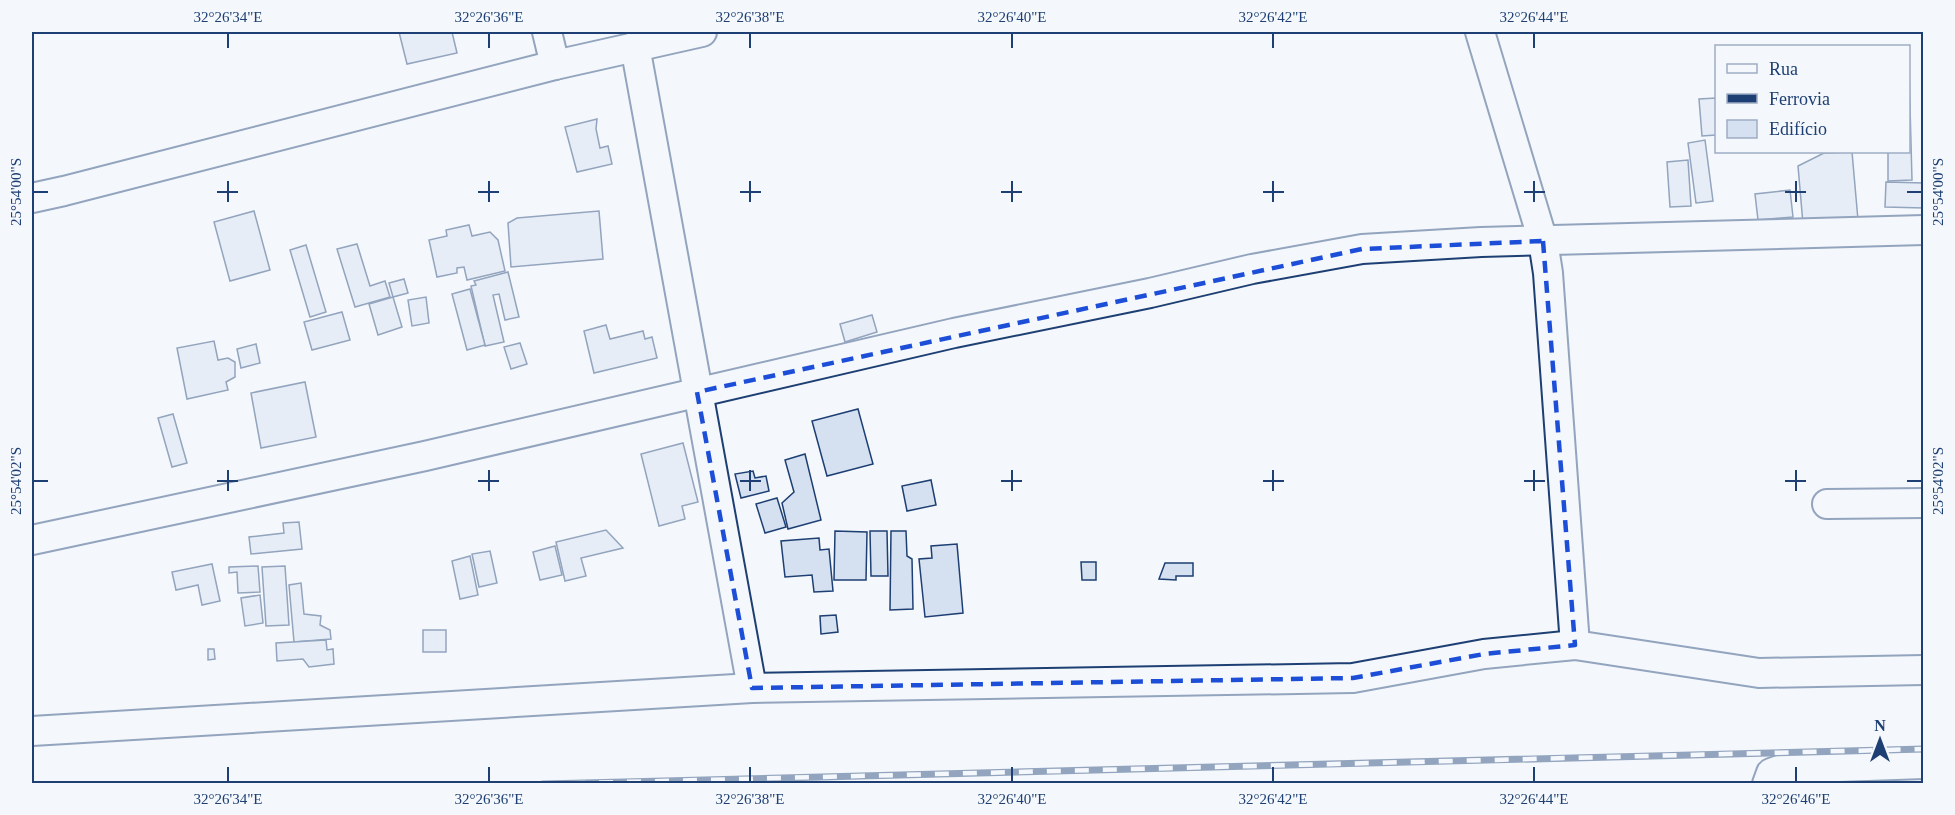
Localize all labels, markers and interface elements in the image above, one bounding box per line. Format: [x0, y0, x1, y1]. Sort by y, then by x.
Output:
text: 32°26'34"E [194, 9, 263, 25]
text: 32°26'36"E [455, 9, 524, 25]
text: 32°26'38"E [716, 9, 785, 25]
text: 32°26'40"E [978, 9, 1047, 25]
text: 32°26'42"E [1239, 9, 1308, 25]
text: 32°26'44"E [1500, 9, 1569, 25]
legend [1715, 45, 1910, 153]
text: Rua [1769, 59, 1798, 79]
text: Ferrovia [1769, 89, 1830, 109]
text: Edifício [1769, 119, 1827, 139]
text: 25°54'00"S [8, 158, 24, 226]
text: 25°54'00"S [1930, 158, 1946, 226]
text: 25°54'02"S [8, 447, 24, 515]
text: 25°54'02"S [1930, 447, 1946, 515]
north arrow [1850, 710, 1910, 770]
text: N [1874, 717, 1886, 734]
text: 32°26'34"E [194, 791, 263, 807]
text: 32°26'36"E [455, 791, 524, 807]
text: 32°26'38"E [716, 791, 785, 807]
text: 32°26'40"E [978, 791, 1047, 807]
text: 32°26'42"E [1239, 791, 1308, 807]
text: 32°26'44"E [1500, 791, 1569, 807]
text: 32°26'46"E [1762, 791, 1831, 807]

